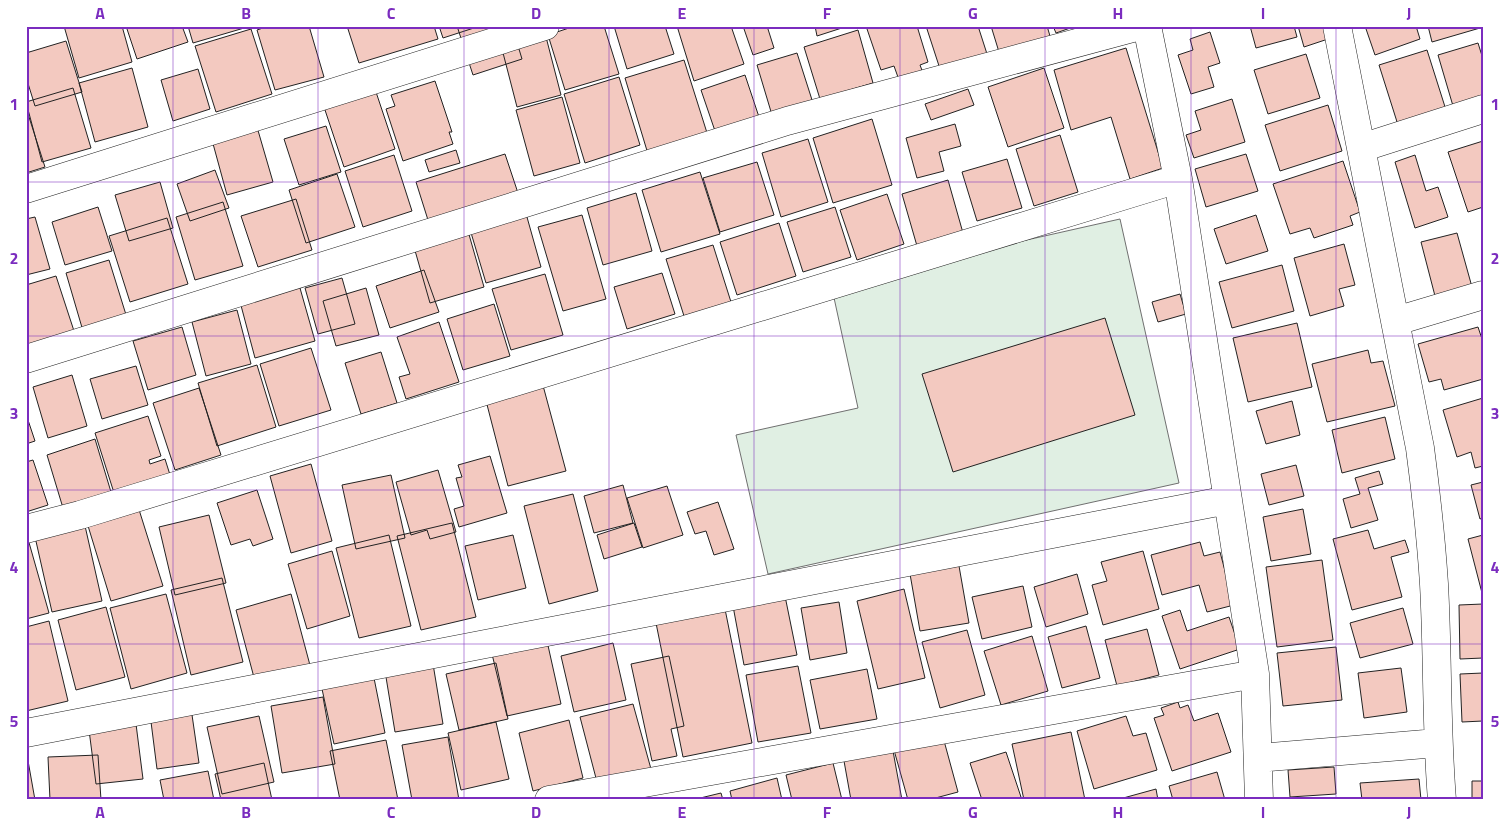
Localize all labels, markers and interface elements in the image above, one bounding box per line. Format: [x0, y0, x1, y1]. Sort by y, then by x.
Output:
text: A [95, 1, 105, 25]
text: B [241, 1, 251, 25]
text: C [387, 1, 396, 25]
text: D [531, 1, 541, 25]
text: E [678, 1, 687, 25]
text: F [823, 1, 832, 25]
text: G [968, 1, 978, 25]
text: H [1113, 1, 1123, 25]
text: I [1261, 1, 1265, 25]
text: J [1407, 1, 1411, 25]
text: 1 [10, 92, 18, 116]
text: 1 [1491, 92, 1499, 116]
text: 2 [10, 246, 18, 270]
text: 2 [1491, 246, 1499, 270]
text: 3 [10, 401, 18, 425]
text: 3 [1491, 401, 1499, 425]
text: 4 [10, 555, 19, 579]
text: 4 [1491, 555, 1500, 579]
text: 5 [10, 709, 19, 733]
text: 5 [1491, 709, 1500, 733]
text: A [95, 800, 105, 824]
text: B [241, 800, 251, 824]
text: C [387, 800, 396, 824]
text: D [531, 800, 541, 824]
text: E [678, 800, 687, 824]
text: F [823, 800, 832, 824]
text: G [968, 800, 978, 824]
text: H [1113, 800, 1123, 824]
text: I [1261, 800, 1265, 824]
text: J [1407, 800, 1411, 824]

